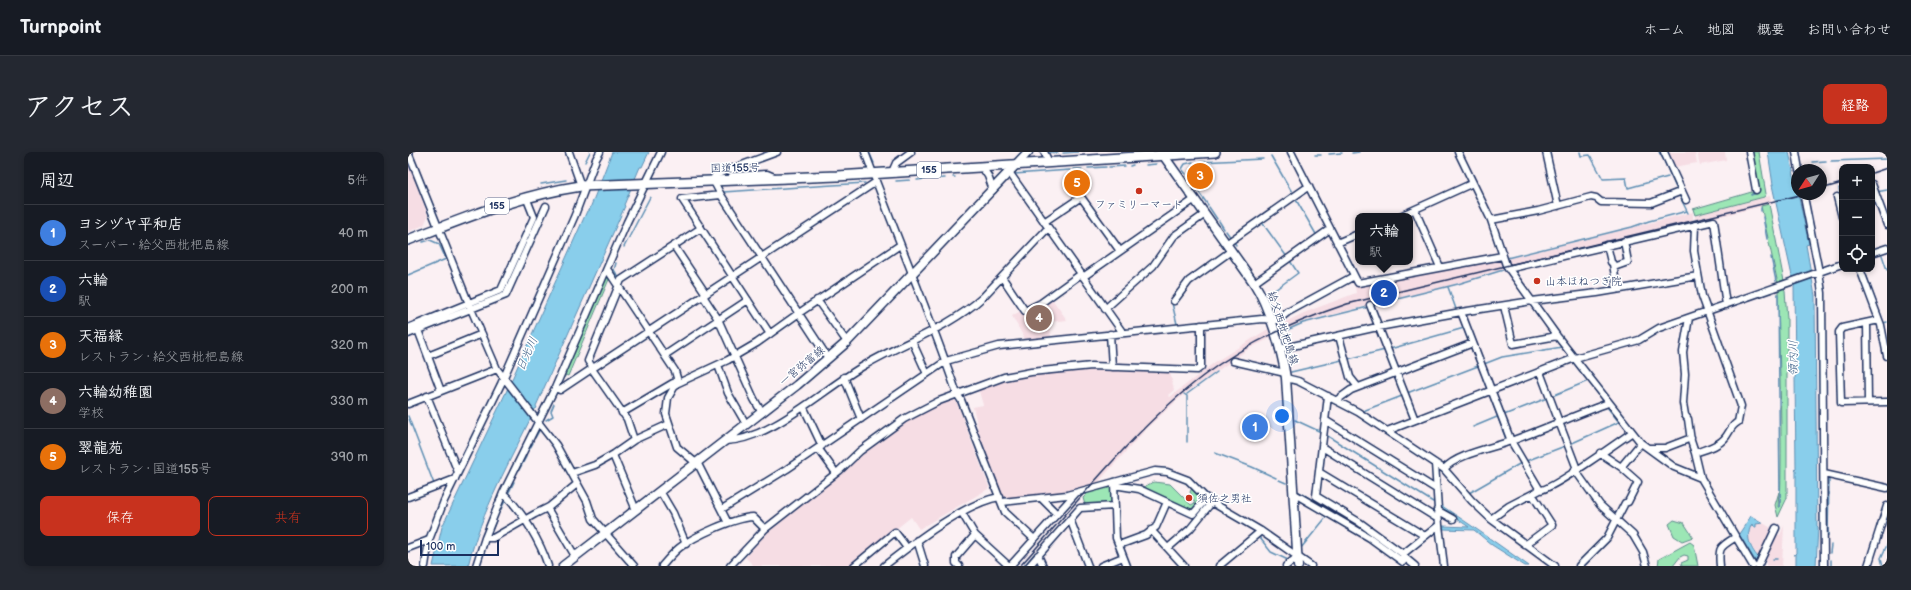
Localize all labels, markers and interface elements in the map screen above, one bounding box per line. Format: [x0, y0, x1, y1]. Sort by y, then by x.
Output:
text: Turnpoint [20, 16, 101, 39]
text: ホーム [1644, 21, 1685, 38]
text: 地図 [1707, 21, 1735, 38]
text: 概要 [1757, 21, 1785, 38]
text: お問い合わせ [1807, 21, 1891, 38]
button: 経路 [1823, 84, 1887, 124]
text: アクセス [24, 91, 134, 124]
street label: 国道155号 [710, 161, 760, 175]
pin: 3 [1187, 161, 1213, 191]
road number: 155 [917, 162, 941, 178]
north arrow [1791, 164, 1827, 200]
map controls [1839, 164, 1875, 272]
button: + [1839, 164, 1875, 200]
pin: 5 [1064, 168, 1090, 198]
text: 周辺 [40, 171, 74, 191]
text: 5件 [348, 172, 368, 188]
marker: ファミリーマート [1134, 186, 1144, 196]
road number: 155 [485, 198, 509, 214]
place label: ファミリーマート [1095, 198, 1183, 211]
button: − [1839, 200, 1875, 236]
popup [1355, 213, 1413, 265]
text: ヨシヅヤ平和店 [78, 215, 183, 234]
text: 六輪 [1369, 222, 1399, 241]
text: 1 [50, 225, 56, 241]
text: 40 m [338, 225, 368, 241]
button: locate [1839, 236, 1875, 272]
text: スーパー · 給父西枇杷島線 [78, 237, 229, 253]
text: 駅 [1369, 244, 1382, 260]
text: 六輪 [78, 271, 108, 290]
place label: 山本ほねつぎ院 [1545, 275, 1622, 288]
marker: 山本ほねつぎ院 [1532, 276, 1542, 286]
pin: 2 [1371, 278, 1397, 308]
text: 2 [49, 281, 57, 297]
text: 200 m [331, 281, 368, 297]
street label: 給父西枇杷島線 [1265, 289, 1301, 367]
text: 駅 [78, 293, 91, 309]
pin: 4 [1026, 303, 1052, 333]
text: 天福縁 [78, 327, 123, 346]
water label: 日光川 [513, 334, 541, 374]
text: 3 [49, 337, 57, 353]
text: 320 m [330, 337, 368, 353]
water label: 領内川 [1786, 340, 1801, 376]
street label: 一宮弥富線 [777, 343, 827, 389]
text: レストラン · 給父西枇杷島線 [78, 349, 244, 365]
text: 六輪幼稚園 [78, 383, 153, 402]
text: 4 [49, 393, 57, 409]
text: 330 m [330, 393, 368, 409]
text: 学校 [78, 405, 104, 421]
your location [1272, 406, 1292, 426]
pin: 1 [1242, 412, 1268, 442]
text: 翠龍苑 [78, 439, 123, 458]
text: 5 [49, 449, 57, 465]
text: 390 m [331, 449, 368, 465]
text: レストラン · 国道155号 [78, 461, 211, 477]
place label: 須佐之男社 [1197, 492, 1252, 505]
marker: 須佐之男社 [1184, 493, 1194, 503]
button: 保存 [40, 496, 200, 536]
button: 共有 [208, 496, 368, 536]
scale bar [420, 538, 499, 557]
text: 100 m [426, 540, 455, 553]

